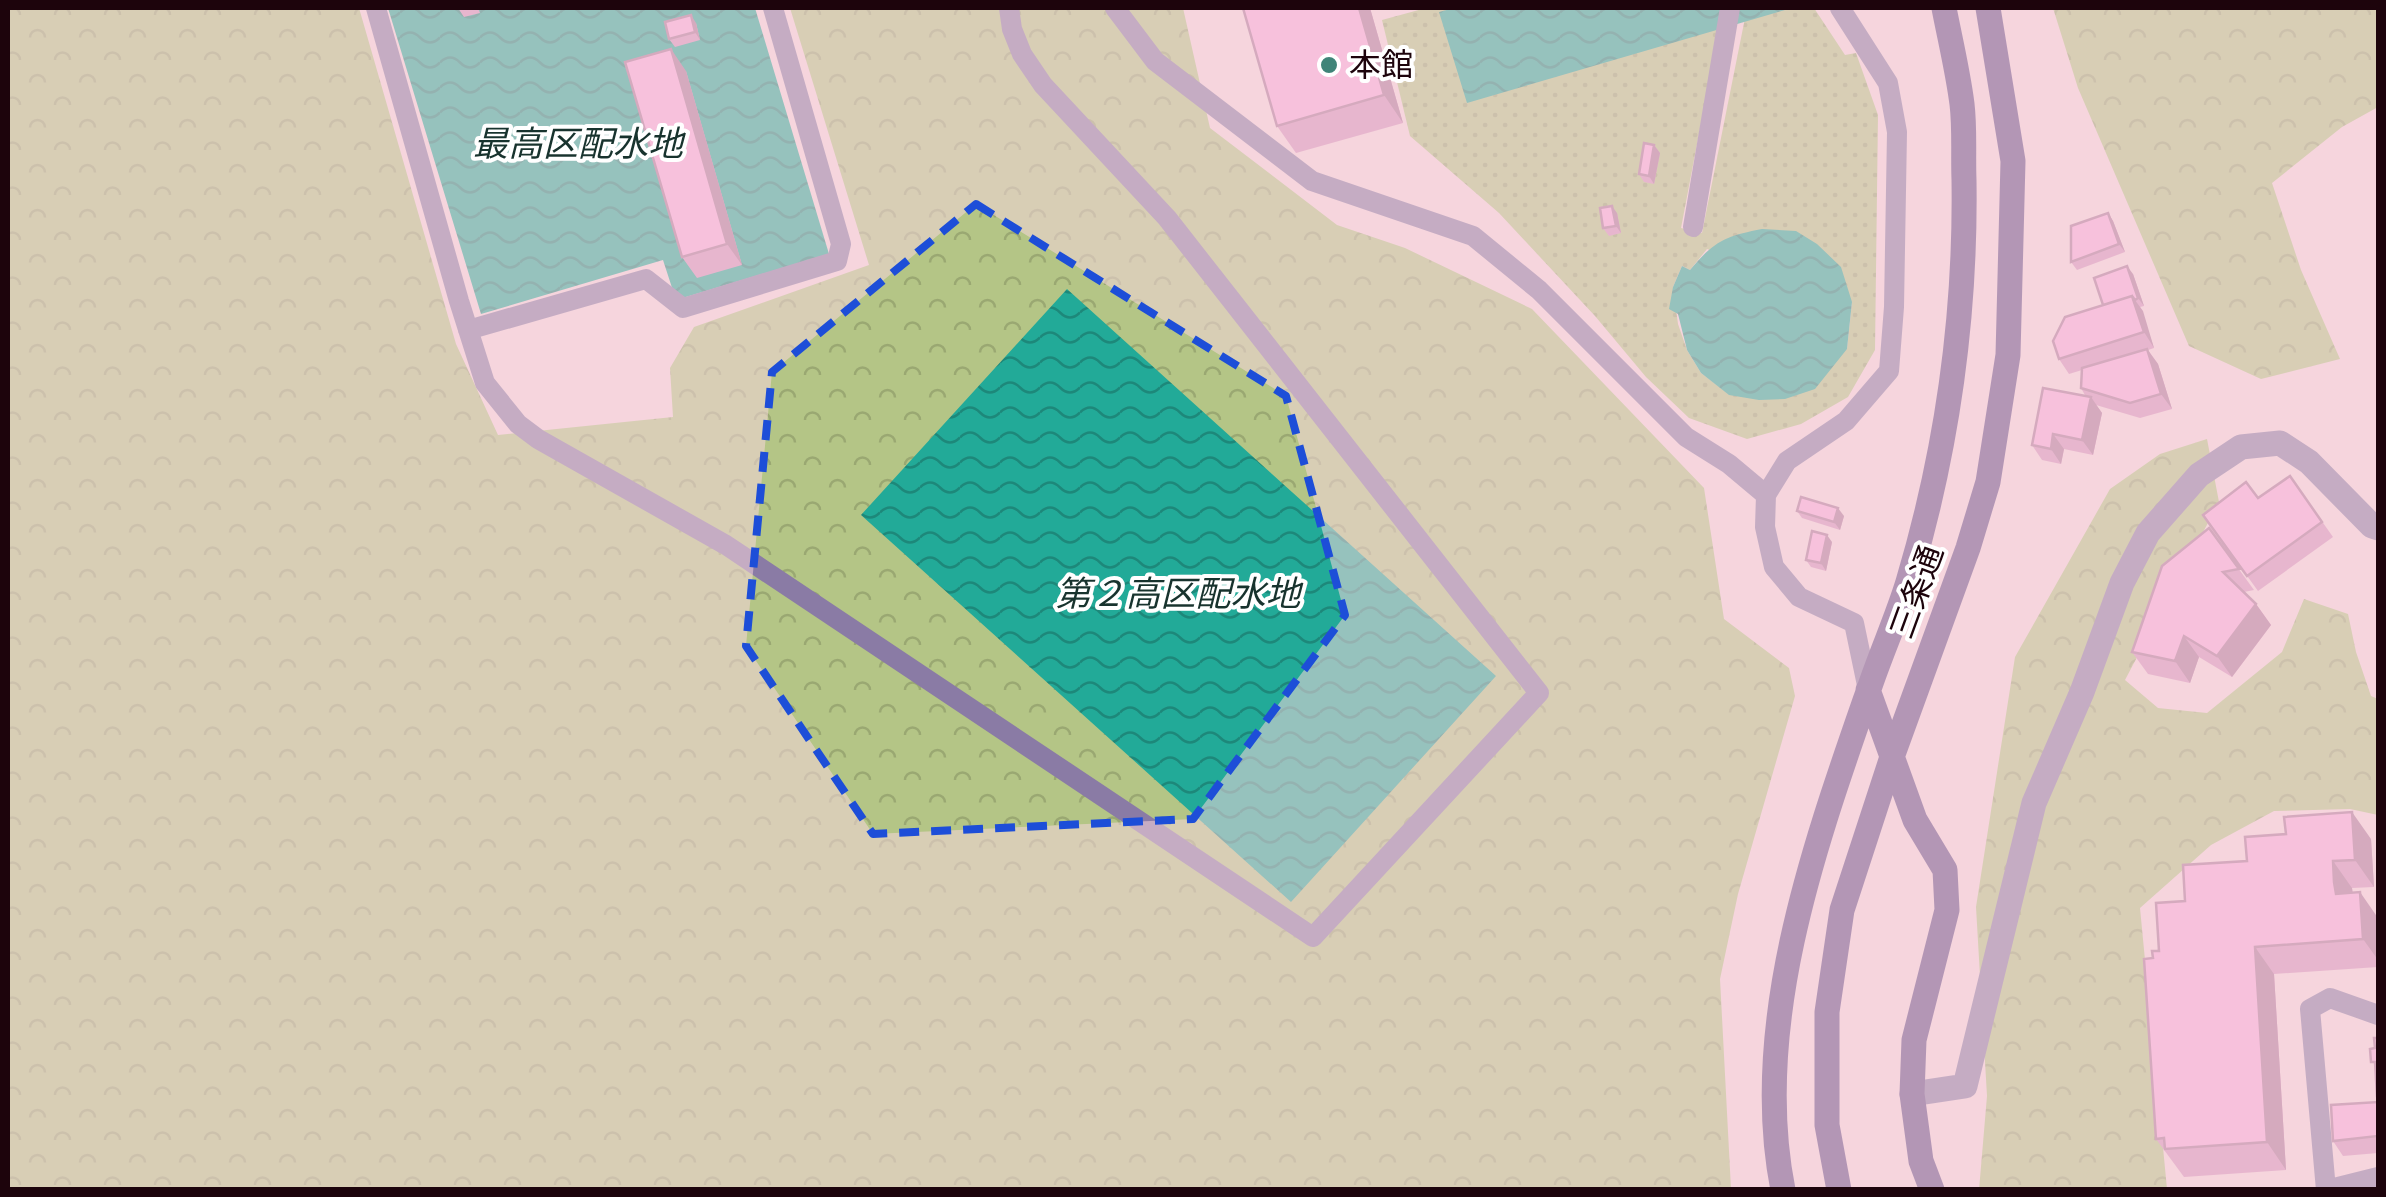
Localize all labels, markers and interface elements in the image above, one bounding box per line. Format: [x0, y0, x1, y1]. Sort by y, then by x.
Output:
place label: 本館 [1349, 47, 1413, 84]
marker: 本館 [1318, 54, 1340, 76]
water label: 最高区配水地 [473, 124, 686, 165]
street label: 三条通 [1883, 541, 1951, 643]
water label: 第２高区配水地 [1055, 574, 1303, 615]

